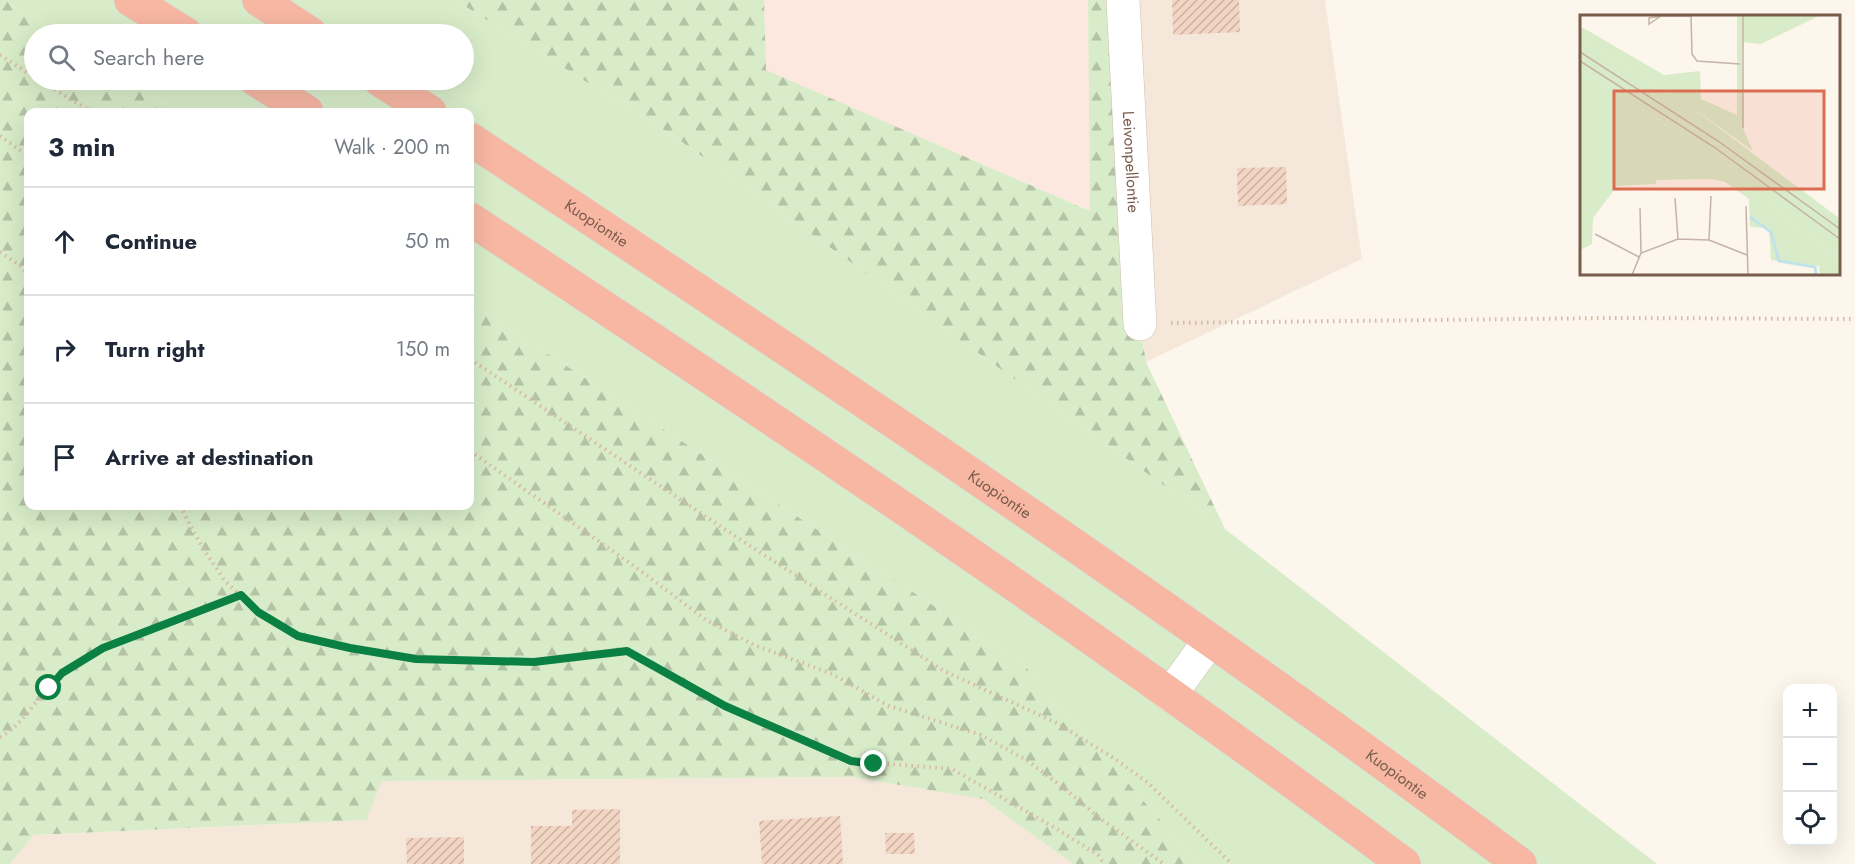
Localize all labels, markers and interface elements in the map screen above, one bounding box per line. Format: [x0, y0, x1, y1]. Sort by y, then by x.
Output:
inset map [1580, 15, 1840, 274]
search box [24, 24, 474, 90]
icon: search [45, 41, 78, 74]
text: Search here [93, 41, 204, 73]
street label: Leivonpellontie [1117, 110, 1146, 213]
text: 3 min [48, 128, 115, 166]
text: Walk · 200 m [334, 133, 450, 162]
street label: Kuopiontie [560, 193, 633, 252]
icon: ahead [48, 225, 81, 258]
text: Continue [105, 225, 197, 257]
text: 50 m [405, 227, 450, 256]
icon: right [48, 333, 81, 366]
text: Turn right [105, 333, 205, 365]
text: 150 m [396, 335, 450, 364]
icon: arrive [48, 441, 81, 474]
text: Arrive at destination [105, 441, 314, 473]
street label: Kuopiontie [964, 464, 1036, 524]
route start [35, 674, 61, 700]
map controls [1783, 684, 1837, 846]
button: + [1783, 684, 1837, 738]
button: − [1783, 738, 1837, 792]
street label: Kuopiontie [1361, 743, 1434, 804]
route end [860, 750, 886, 776]
button: locate [1783, 792, 1837, 846]

